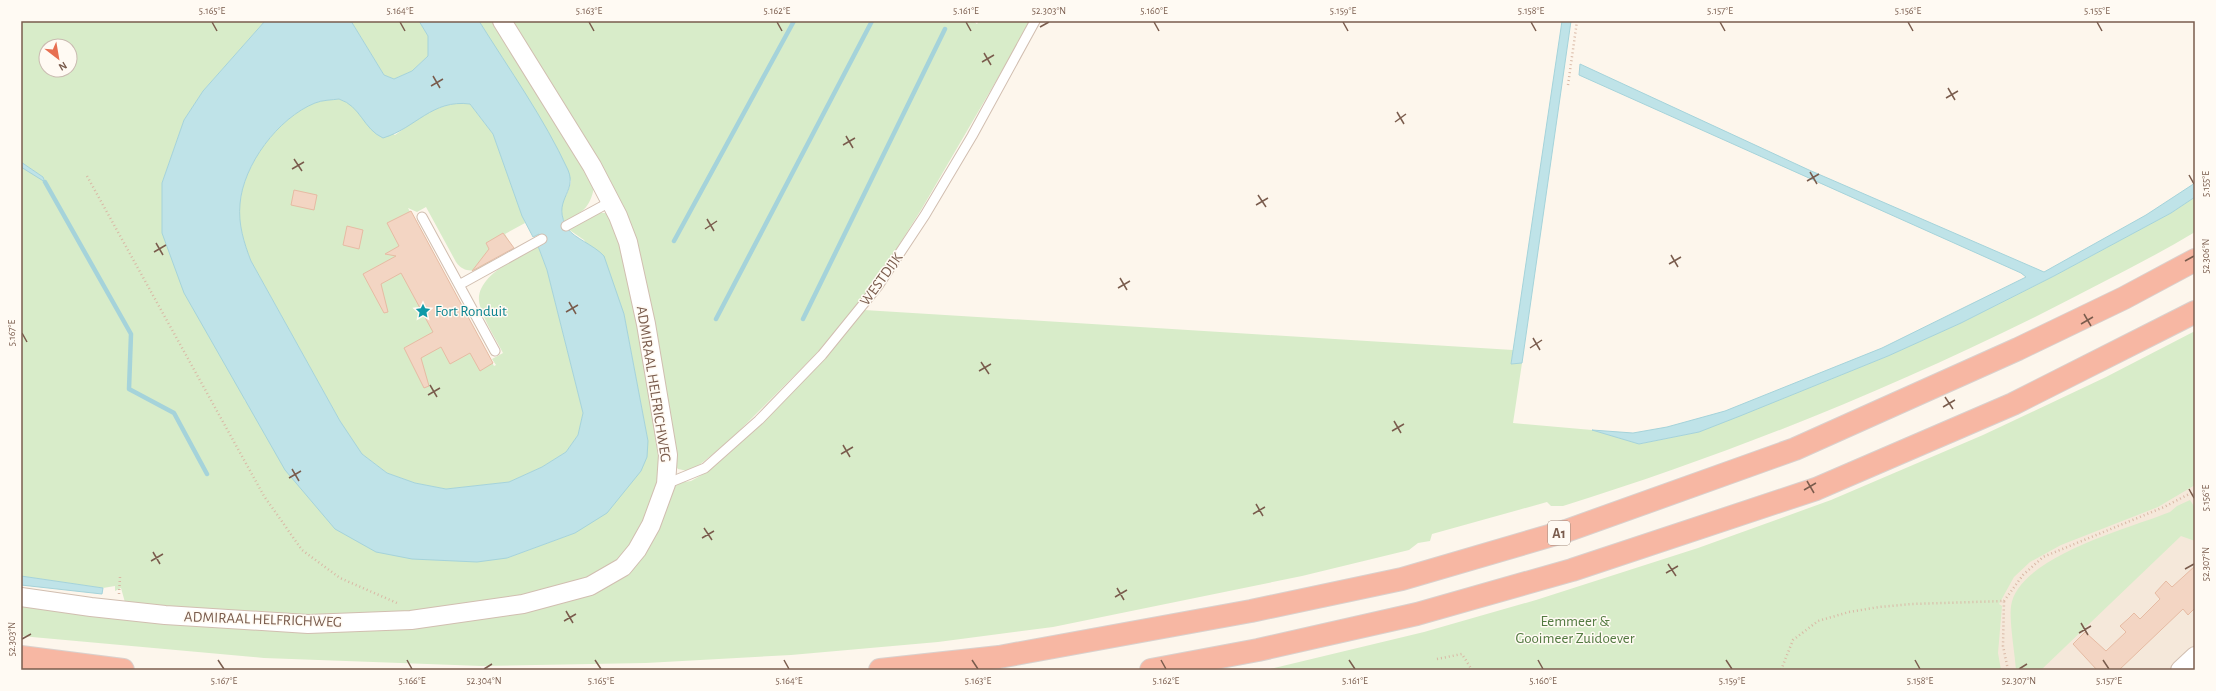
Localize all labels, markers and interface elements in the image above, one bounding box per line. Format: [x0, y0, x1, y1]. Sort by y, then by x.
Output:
text: 5.165°E [199, 6, 225, 16]
text: 5.164°E [386, 6, 414, 16]
text: 5.163°E [576, 6, 602, 16]
text: 5.162°E [764, 6, 791, 16]
text: 5.161°E [953, 6, 979, 16]
text: 52.303°N [1032, 6, 1066, 16]
text: 5.160°E [1140, 6, 1168, 16]
text: 5.159°E [1330, 6, 1356, 16]
text: 5.158°E [1518, 6, 1544, 16]
text: 5.157°E [1707, 6, 1733, 16]
text: 5.156°E [1895, 6, 1921, 16]
text: 5.155°E [2084, 6, 2110, 16]
north arrow [38, 38, 78, 78]
text: N [57, 59, 69, 73]
text: 5.155°E [2201, 171, 2211, 197]
text: 52.306°N [2201, 239, 2211, 273]
street label: WESTDIJK [857, 249, 906, 309]
place icon: Fort Ronduit [414, 302, 432, 320]
place label: Fort Ronduit [435, 304, 507, 319]
street label: ADMIRAAL HELFRICHWEG [634, 305, 673, 463]
text: 5.167°E [7, 320, 17, 346]
text: 5.156°E [2201, 485, 2211, 511]
road number: A1 [1548, 521, 1570, 545]
text: 52.307°N [2201, 547, 2211, 581]
street label: ADMIRAAL HELFRICHWEG [184, 609, 342, 630]
park label: Eemmeer & Gooimeer Zuidoever [1515, 614, 1635, 646]
text: 52.303°N [7, 622, 17, 656]
text: 5.167°E [211, 676, 237, 686]
text: 5.166°E [398, 676, 426, 686]
text: 52.304°N [467, 676, 502, 686]
text: 5.165°E [588, 676, 614, 686]
text: 5.164°E [775, 676, 803, 686]
text: 5.163°E [965, 676, 991, 686]
text: 5.162°E [1153, 676, 1180, 686]
text: 5.161°E [1342, 676, 1368, 686]
text: 5.160°E [1529, 676, 1557, 686]
text: 5.159°E [1719, 676, 1745, 686]
text: 5.158°E [1907, 676, 1933, 686]
text: 52.307°N [2002, 676, 2036, 686]
text: 5.157°E [2096, 676, 2122, 686]

